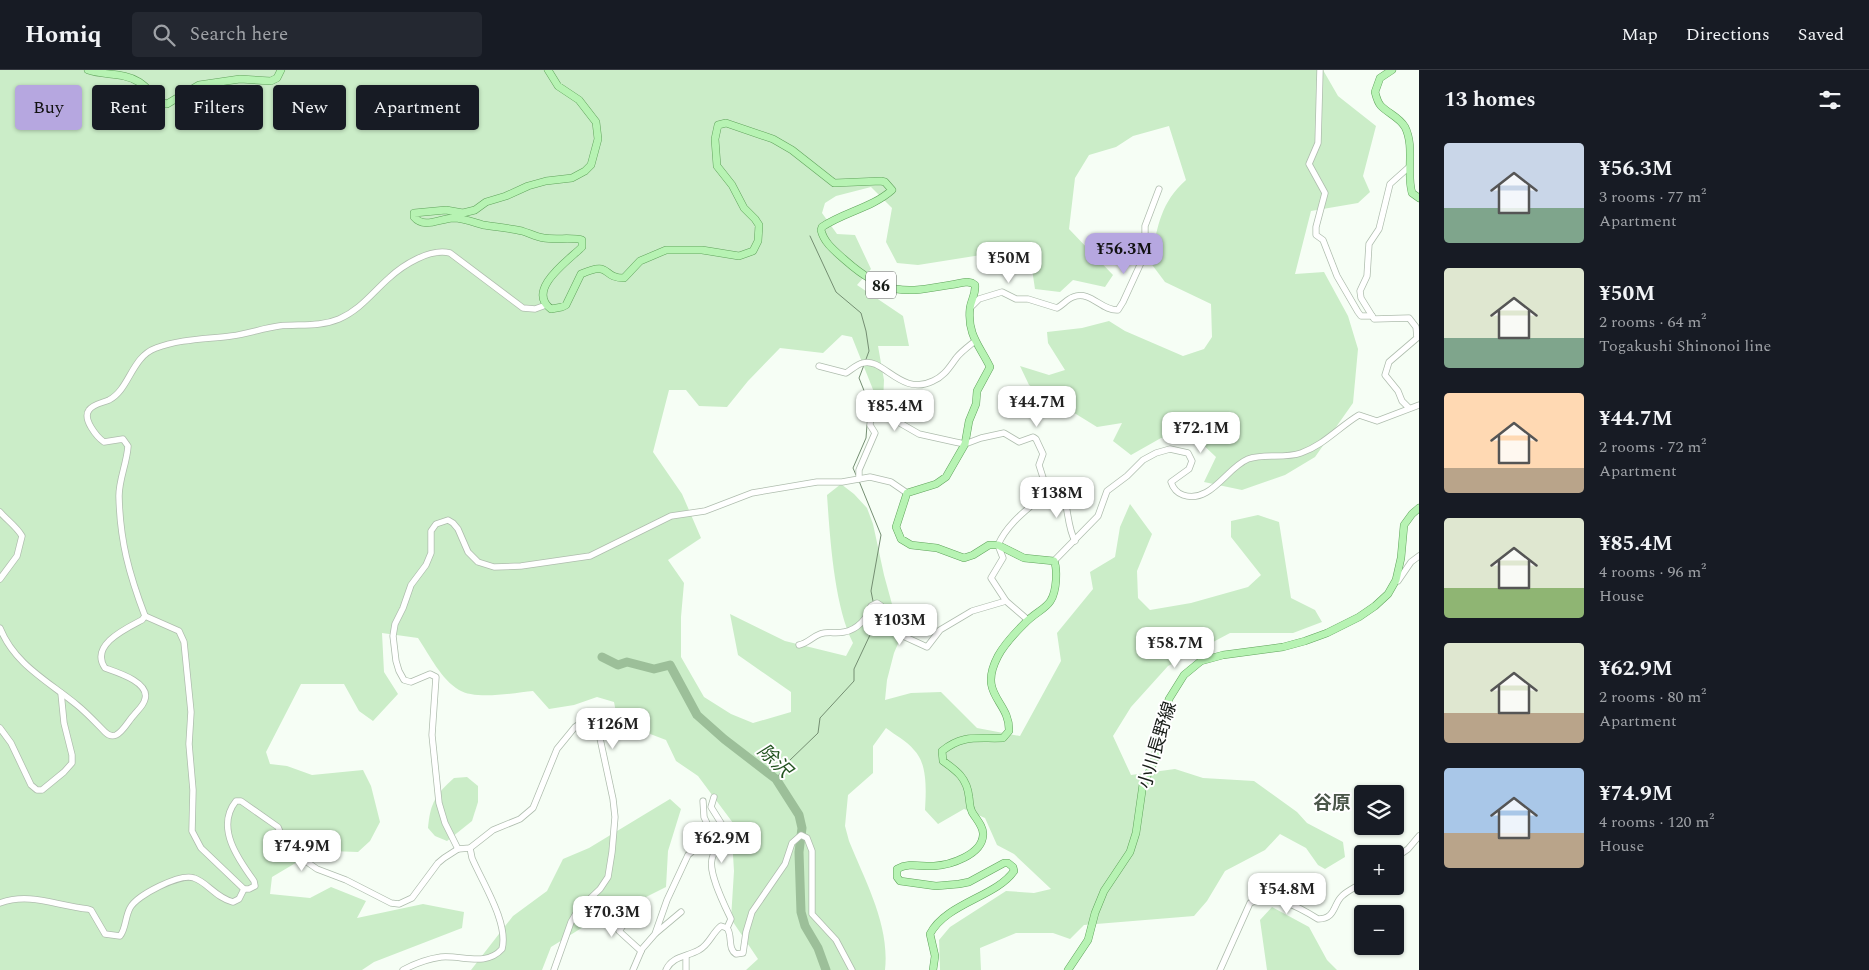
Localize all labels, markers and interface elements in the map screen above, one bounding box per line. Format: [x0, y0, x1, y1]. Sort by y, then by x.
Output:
search box [132, 12, 482, 57]
text: Homiq [25, 17, 102, 53]
text: Search here [190, 20, 288, 49]
icon: search [150, 21, 178, 49]
text: Map [1622, 21, 1658, 48]
text: Directions [1686, 21, 1770, 48]
text: Saved [1798, 21, 1844, 48]
text: 13 homes [1444, 84, 1536, 116]
chip: Buy [15, 85, 82, 130]
chip: Rent [92, 85, 165, 130]
chip: Filters [175, 85, 263, 130]
chip: New [273, 85, 346, 130]
chip: Apartment [356, 85, 479, 130]
icon: filters [1816, 86, 1844, 114]
text: ¥56.3M [1599, 153, 1673, 185]
icon: home [1484, 163, 1544, 223]
text: 3 rooms · 77 m² [1599, 185, 1706, 209]
text: Apartment [1599, 209, 1677, 233]
pin: ¥56.3M [1083, 232, 1165, 275]
text: ¥56.3M [1096, 237, 1152, 261]
pin: ¥50M [979, 242, 1039, 284]
text: ¥50M [988, 246, 1030, 270]
road number: 86 [866, 272, 896, 298]
text: ¥50M [1599, 278, 1655, 310]
icon: home [1484, 288, 1544, 348]
text: 2 rooms · 64 m² [1599, 310, 1706, 334]
text: Togakushi Shinonoi line [1599, 334, 1771, 358]
pin: ¥44.7M [996, 386, 1078, 428]
pin: ¥85.4M [854, 390, 936, 432]
text: ¥44.7M [1009, 390, 1065, 414]
text: ¥85.4M [867, 394, 923, 418]
text: ¥44.7M [1599, 403, 1673, 435]
pin: ¥72.1M [1160, 412, 1242, 454]
icon: home [1484, 413, 1544, 473]
text: ¥72.1M [1173, 416, 1229, 440]
text: 2 rooms · 72 m² [1599, 435, 1706, 459]
text: Apartment [1599, 459, 1677, 483]
pin: ¥138M [1022, 476, 1092, 519]
text: ¥138M [1031, 481, 1083, 505]
text: ¥85.4M [1599, 528, 1673, 560]
icon: home [1484, 538, 1544, 598]
text: 4 rooms · 96 m² [1599, 560, 1706, 584]
text: House [1599, 584, 1644, 608]
pin: ¥103M [865, 604, 935, 646]
text: ¥103M [874, 608, 926, 632]
pin: ¥58.7M [1134, 626, 1216, 669]
text: ¥58.7M [1147, 631, 1203, 655]
text: ¥62.9M [1599, 653, 1673, 685]
icon: home [1484, 663, 1544, 723]
text: 2 rooms · 80 m² [1599, 685, 1706, 709]
street label: 小川長野線 [1131, 698, 1184, 792]
pin: ¥126M [578, 708, 648, 750]
text: Apartment [1599, 709, 1677, 733]
text: ¥126M [587, 712, 639, 736]
water label: 除沢 [750, 737, 800, 787]
text: ¥74.9M [1599, 778, 1673, 810]
map controls [1354, 785, 1404, 955]
button: layers [1354, 785, 1404, 835]
icon: home [1484, 788, 1544, 848]
district label: 谷原 [1313, 789, 1351, 818]
text: 4 rooms · 120 m² [1599, 810, 1714, 834]
pin: ¥62.9M [681, 822, 763, 864]
text: ¥62.9M [694, 826, 750, 850]
pin: ¥74.9M [261, 830, 343, 872]
text: ¥74.9M [274, 834, 330, 858]
text: House [1599, 834, 1644, 858]
button: + [1354, 845, 1404, 895]
pin: ¥54.8M [1246, 872, 1328, 915]
text: ¥54.8M [1259, 877, 1315, 901]
pin: ¥70.3M [571, 896, 653, 938]
text: ¥70.3M [584, 900, 640, 924]
button: − [1354, 905, 1404, 955]

